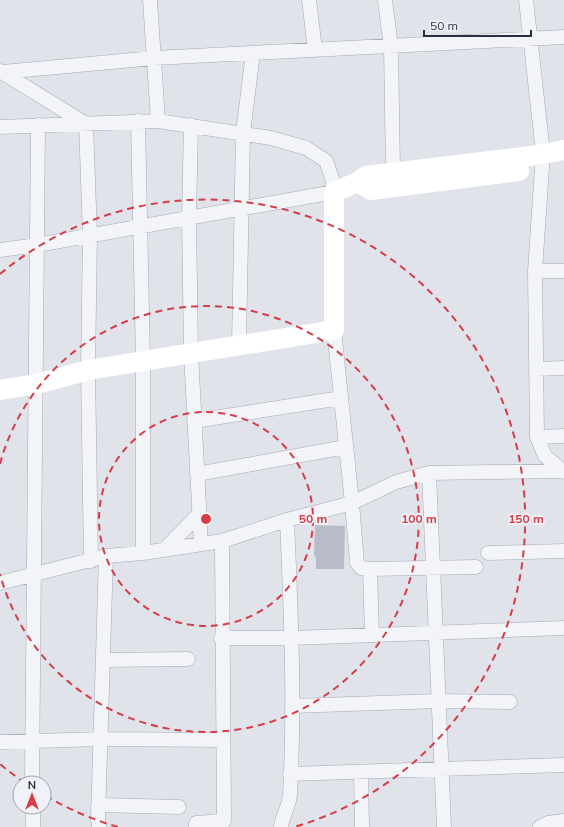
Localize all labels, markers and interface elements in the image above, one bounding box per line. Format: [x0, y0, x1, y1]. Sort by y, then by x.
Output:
scale bar [424, 12, 531, 38]
text: 50 m [430, 18, 458, 33]
text: 50 m [299, 511, 327, 526]
text: 100 m [401, 511, 437, 526]
text: 150 m [508, 511, 544, 526]
centre of rings [199, 512, 213, 526]
north arrow [12, 775, 52, 815]
text: N [28, 778, 36, 792]

